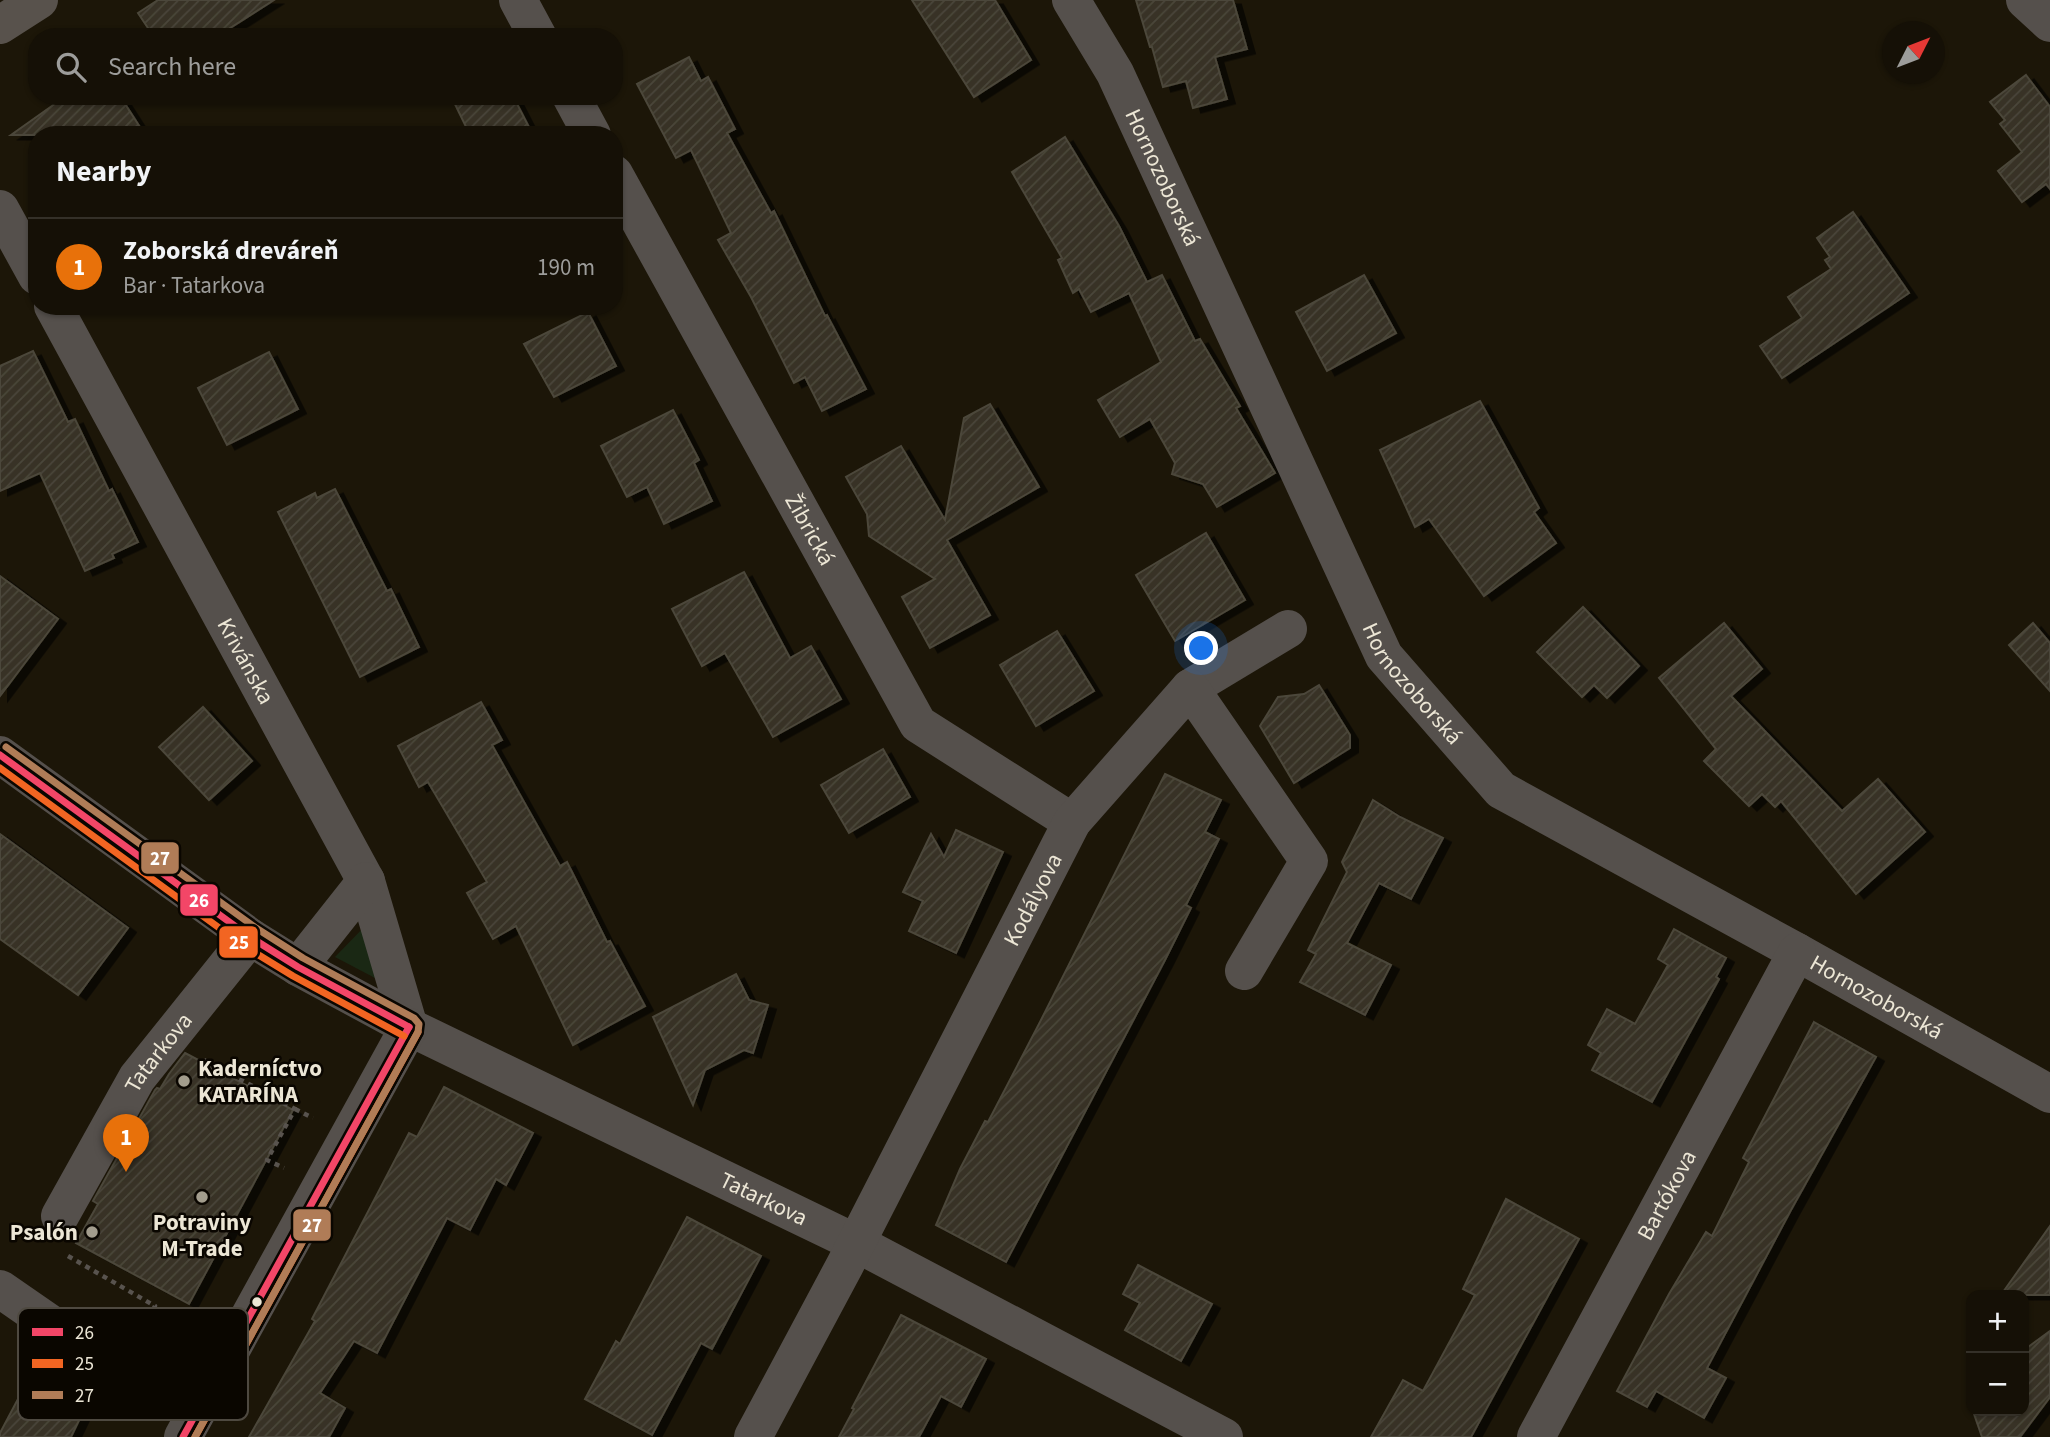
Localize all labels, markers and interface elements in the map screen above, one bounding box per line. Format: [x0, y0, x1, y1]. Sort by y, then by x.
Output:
north arrow [1882, 21, 1945, 84]
search box [28, 28, 623, 105]
icon: search [52, 48, 90, 86]
text: Search here [108, 48, 236, 85]
street label: Hornozoborská [1117, 103, 1209, 251]
text: Nearby [56, 150, 151, 193]
text: Zoborská dreváreň [123, 232, 339, 269]
text: 1 [73, 251, 85, 284]
text: 190 m [537, 251, 595, 284]
text: Bar · Tatarkova [123, 269, 265, 302]
street label: Žibrická [777, 487, 844, 571]
street label: Krivánska [209, 612, 283, 710]
street label: Hornozoborská [1354, 617, 1471, 752]
your location [1184, 631, 1218, 665]
line badge: 27 [140, 841, 180, 875]
text: 27 [150, 846, 170, 873]
street label: Kodályova [995, 847, 1070, 952]
line badge: 26 [179, 883, 219, 917]
text: 26 [189, 888, 209, 915]
line badge: 25 [218, 925, 259, 959]
text: 25 [229, 930, 249, 957]
street label: Hornozoborská [1804, 946, 1949, 1047]
street label: Tatarkova [116, 1005, 200, 1098]
place label: Kaderníctvo KATARÍNA [198, 1052, 322, 1111]
marker: Kaderníctvo KATARÍNA [176, 1073, 192, 1089]
pin: 1 [103, 1114, 149, 1172]
street label: Bartókova [1628, 1144, 1704, 1246]
street label: Tatarkova [714, 1163, 813, 1234]
marker: Potraviny M-Trade [194, 1189, 210, 1205]
place label: Potraviny M-Trade [153, 1206, 251, 1265]
line badge: 27 [292, 1208, 332, 1242]
text: 27 [302, 1213, 322, 1240]
place label: Psalón [10, 1216, 78, 1249]
marker: Psalón [84, 1224, 100, 1240]
map controls [1966, 1290, 2029, 1416]
button: + [1966, 1290, 2029, 1353]
unlabelled marker [250, 1295, 264, 1309]
legend [18, 1308, 248, 1420]
text: 26 [75, 1320, 94, 1347]
text: 25 [75, 1351, 94, 1378]
button: − [1966, 1353, 2029, 1416]
text: 27 [75, 1383, 94, 1410]

